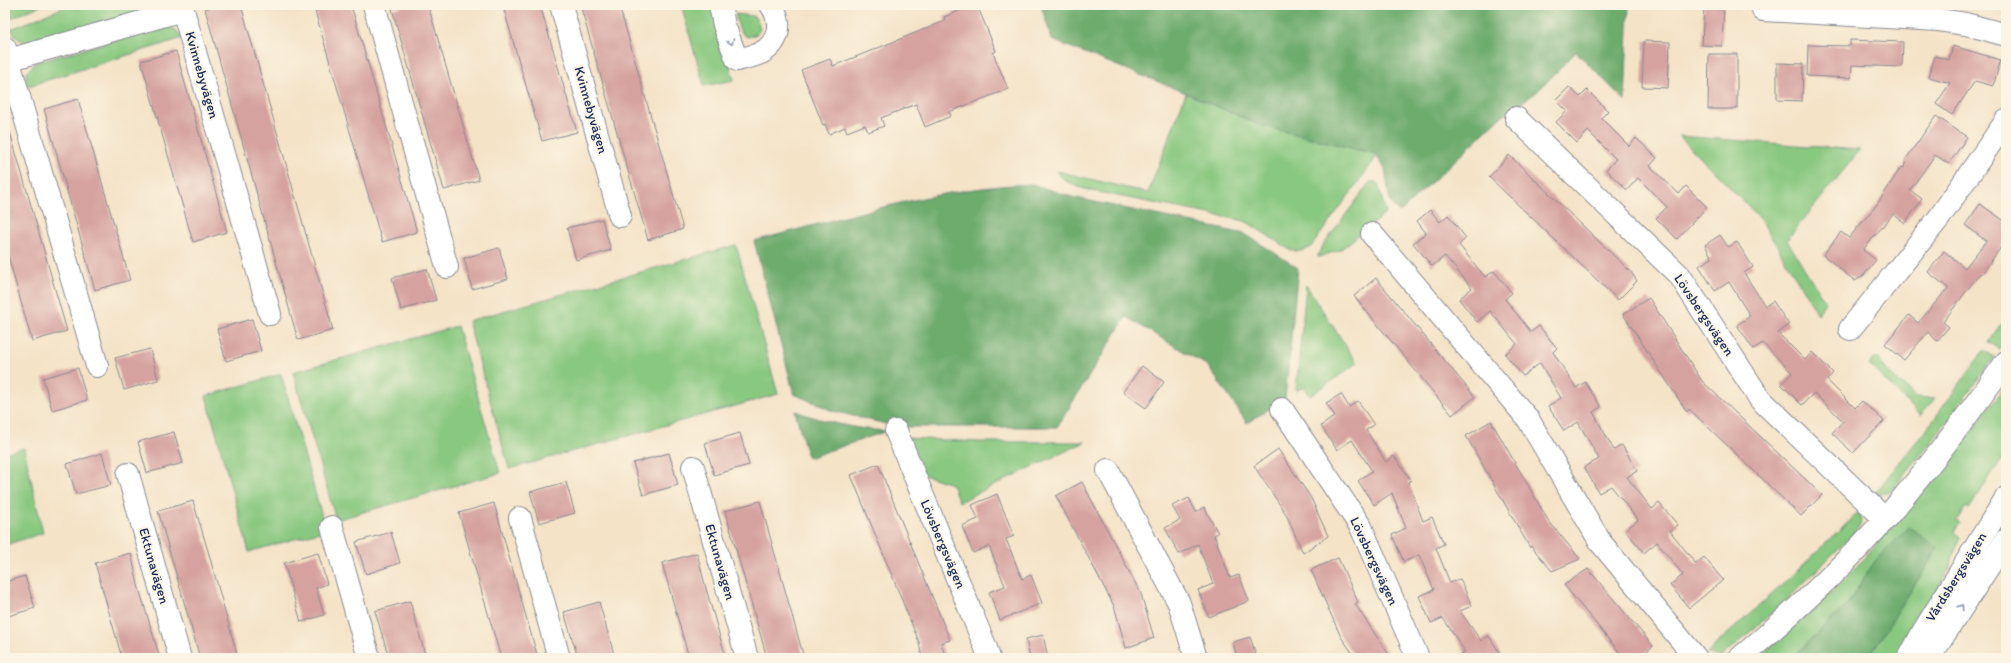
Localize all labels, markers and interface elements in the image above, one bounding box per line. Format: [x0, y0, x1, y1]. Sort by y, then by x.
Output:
street label: Kvinnebyvägen [181, 29, 223, 121]
one-way arrow [726, 39, 734, 46]
street label: Kvinnebyvägen [570, 64, 612, 156]
street label: Lövsbergsvägen [1670, 271, 1738, 359]
street label: Lövsbergsvägen [917, 497, 969, 591]
street label: Lövsbergsvägen [1346, 514, 1402, 608]
street label: Ektunavägen [701, 522, 739, 602]
street label: Ektunavägen [135, 526, 173, 606]
street label: Vårdsbergsvägen [1922, 529, 1990, 625]
one-way arrow [1956, 604, 1964, 611]

